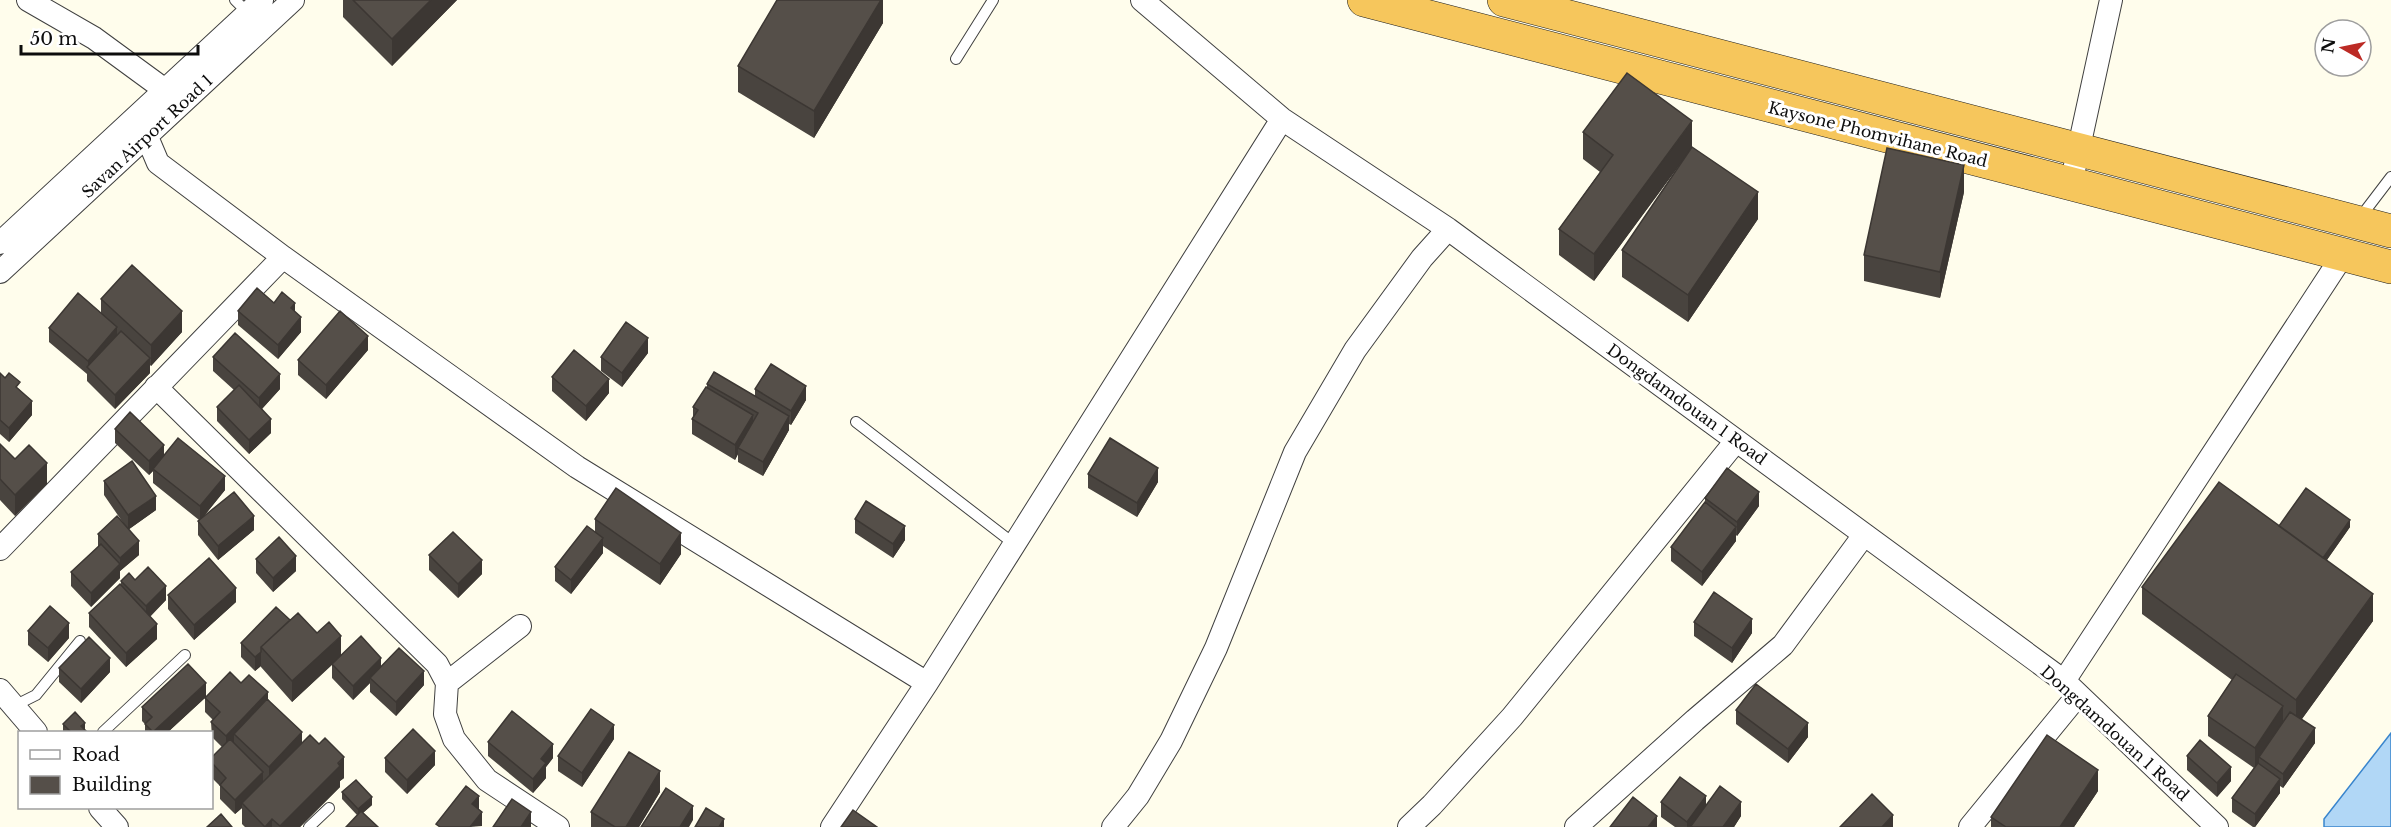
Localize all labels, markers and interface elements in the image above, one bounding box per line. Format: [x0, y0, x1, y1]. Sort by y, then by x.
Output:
scale bar [21, 18, 198, 56]
north arrow [2313, 18, 2373, 78]
text: 50 m [30, 28, 78, 50]
text: N [2317, 37, 2339, 55]
street label: Savan Airport Road 1 [77, 70, 217, 202]
street label: Kaysone Phomvihane Road [1766, 97, 1990, 171]
street label: Dongdamdouan 1 Road [1603, 339, 1771, 469]
street label: Dongdamdouan 1 Road [2037, 661, 2193, 805]
legend [18, 731, 213, 809]
text: Road [72, 744, 120, 766]
text: Building [72, 774, 151, 796]

